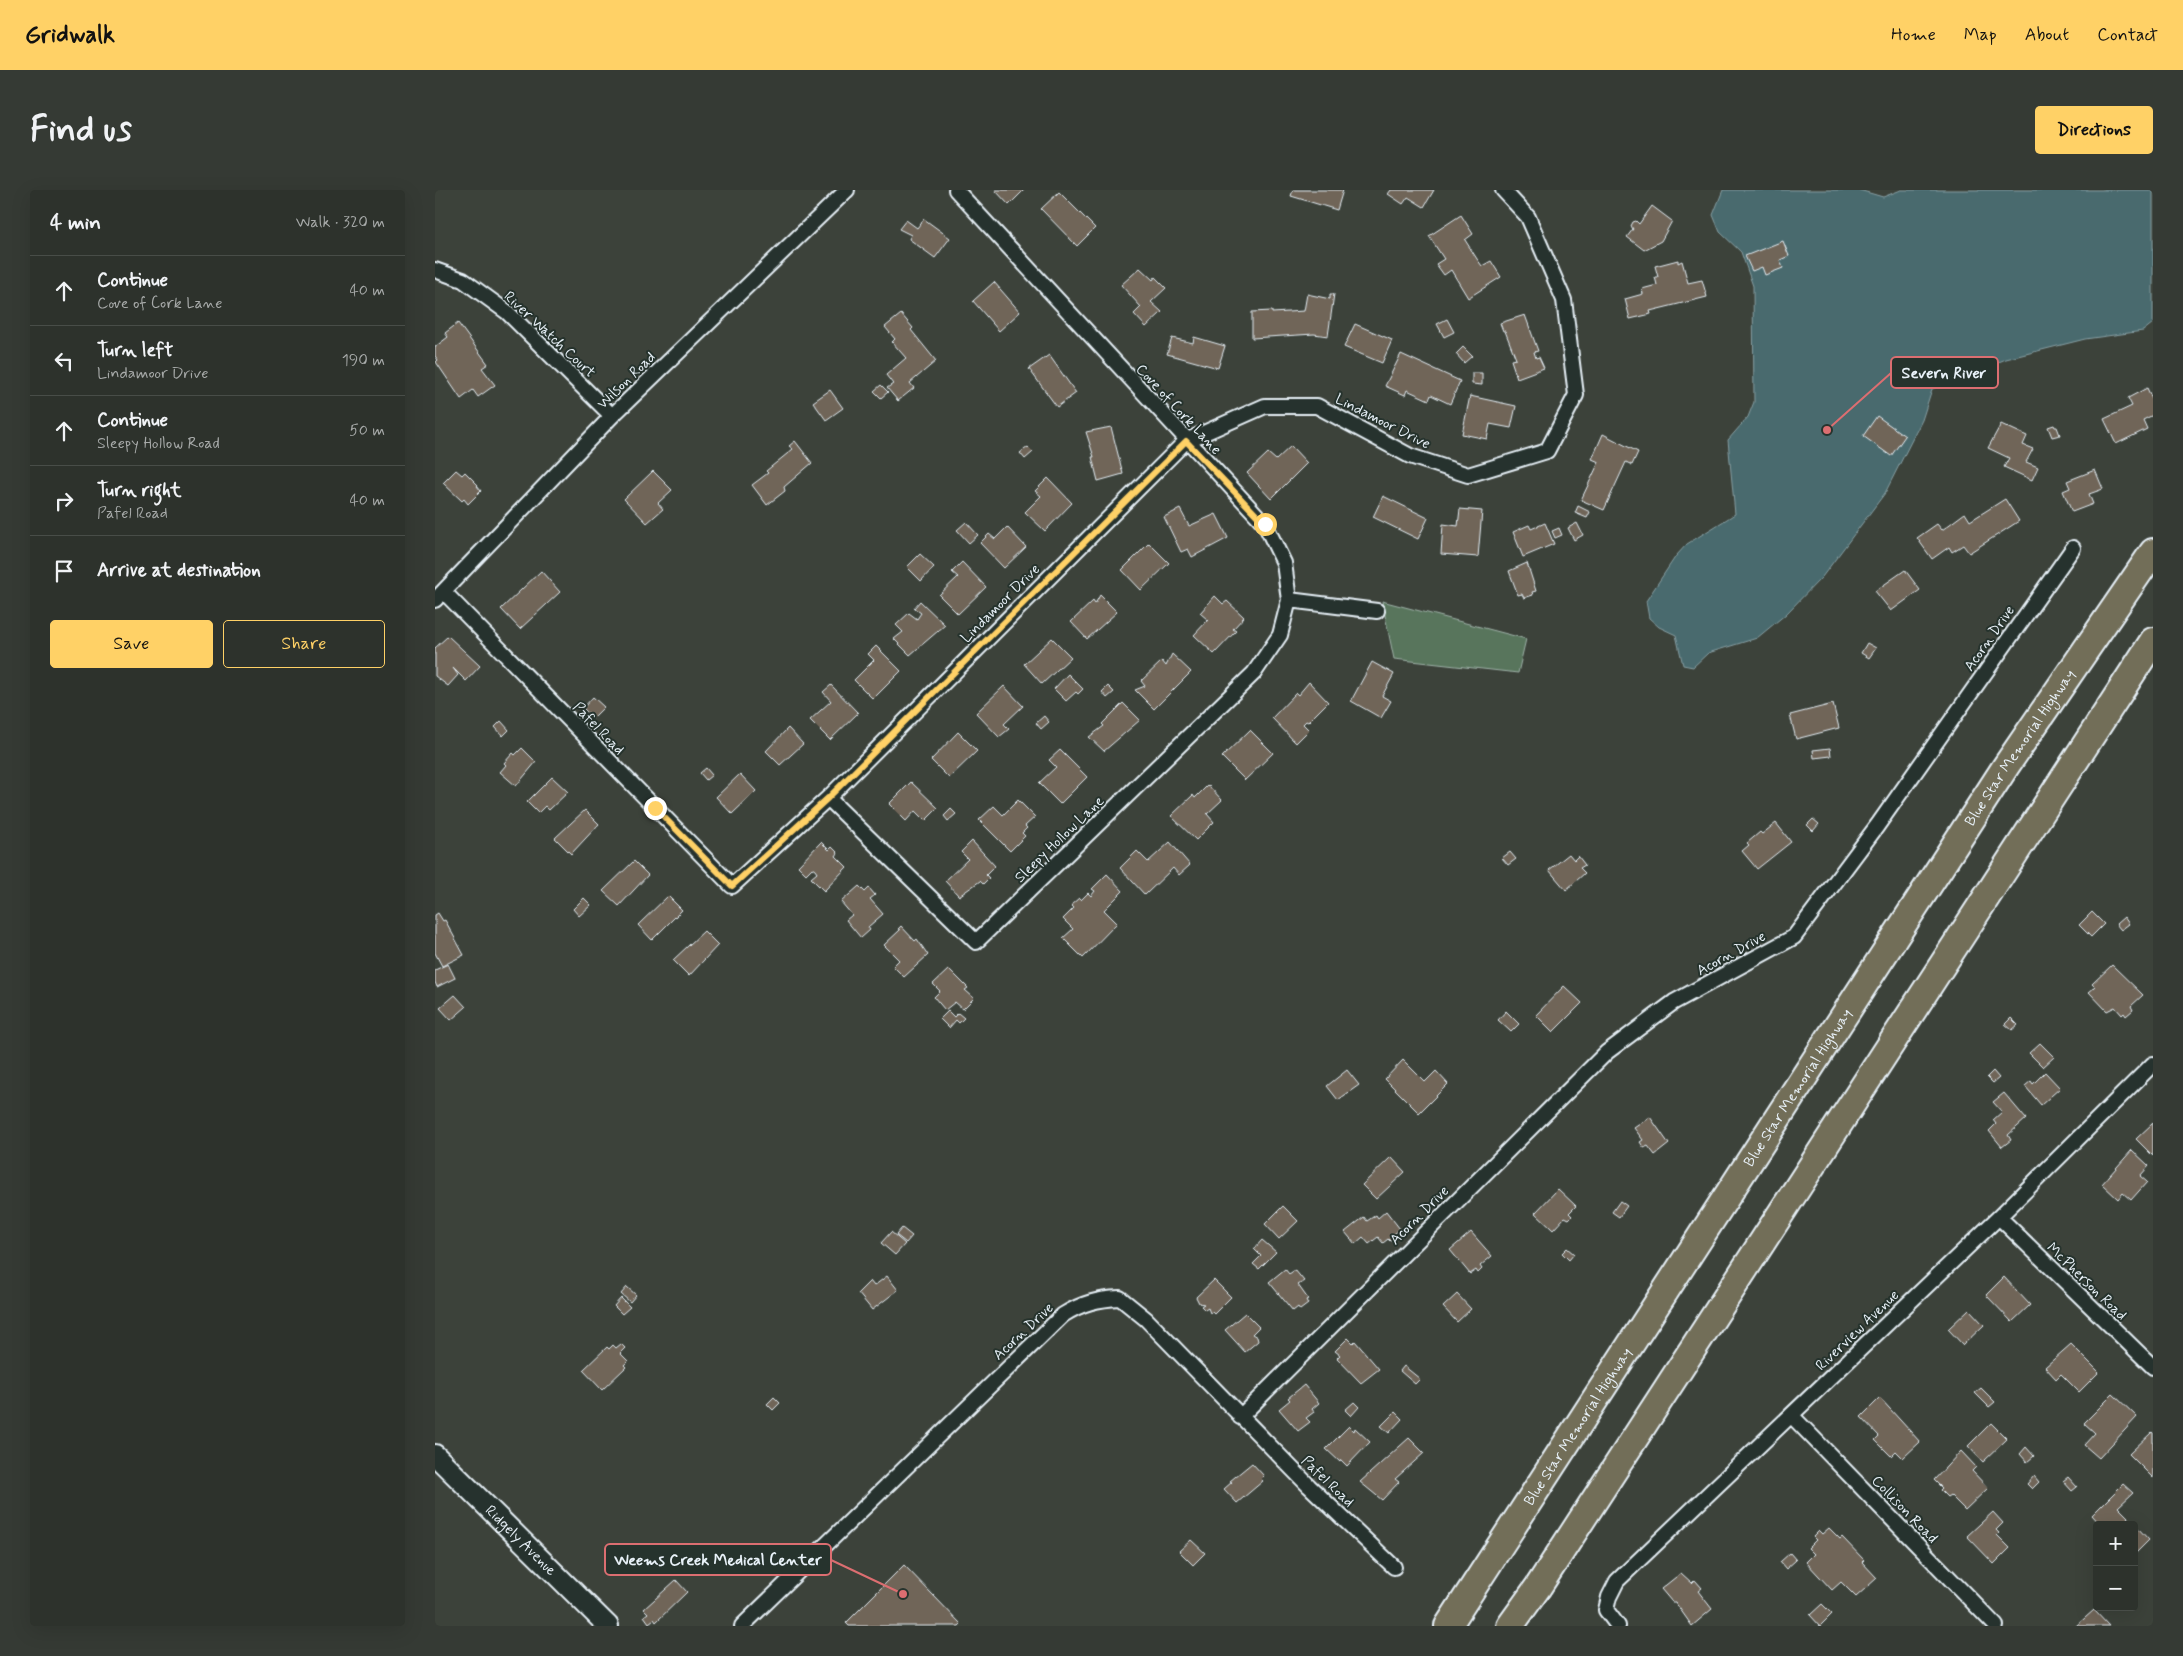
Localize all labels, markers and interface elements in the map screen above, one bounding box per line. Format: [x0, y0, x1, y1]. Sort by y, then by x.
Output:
text: Gridwalk [25, 20, 115, 51]
text: Home [1891, 23, 1936, 47]
text: Map [1964, 23, 1997, 47]
text: About [2025, 23, 2069, 47]
text: Contact [2097, 23, 2158, 47]
button: Directions [2035, 106, 2153, 154]
text: Find us [30, 107, 132, 153]
text: 4 min [50, 209, 101, 237]
text: Walk · 320 m [296, 212, 385, 233]
text: Continue [97, 268, 168, 293]
icon: ahead [50, 277, 78, 305]
text: 40 m [349, 280, 385, 301]
street label: River Watch Court [499, 287, 599, 382]
text: Cove of Cork Lane [97, 293, 222, 314]
text: Turn left [97, 338, 173, 363]
icon: left [50, 347, 78, 375]
street label: Wilson Road [593, 348, 660, 414]
text: 190 m [342, 350, 385, 371]
callout: Severn River [1891, 357, 1998, 388]
street label: Cove of Cork Lane [1131, 360, 1226, 460]
text: Lindamoor Drive [97, 363, 208, 384]
text: Severn River [1902, 363, 1987, 384]
street label: Lindamoor Drive [1331, 389, 1434, 455]
text: Continue [97, 408, 168, 433]
icon: ahead [50, 417, 78, 445]
text: 50 m [349, 420, 385, 441]
text: Sleepy Hollow Road [97, 433, 220, 454]
text: Turn right [97, 478, 181, 503]
icon: right [50, 487, 78, 515]
text: 40 m [349, 490, 385, 511]
text: Pafel Road [97, 503, 168, 524]
route start [1254, 513, 1277, 536]
icon: arrive [50, 557, 78, 585]
text: Arrive at destination [97, 558, 261, 583]
street label: Lindamoor Drive [957, 560, 1045, 648]
street label: Acorn Drive [1960, 601, 2020, 676]
button: Save [50, 620, 213, 668]
button: Share [223, 620, 385, 668]
street label: Blue Star Memorial Highway [1961, 666, 2080, 830]
street label: Pafel Road [568, 698, 629, 760]
street label: Sleepy Hollow Lane [1011, 792, 1109, 888]
route end [644, 797, 667, 820]
street label: Acorn Drive [1693, 927, 1770, 981]
street label: Blue Star Memorial Highway [1740, 1005, 1857, 1171]
street label: Acorn Drive [1386, 1182, 1454, 1250]
street label: McPherson Road [2042, 1238, 2131, 1325]
street label: Riverview Avenue [1812, 1286, 1904, 1376]
street label: Acorn Drive [989, 1298, 1059, 1365]
street label: Blue Star Memorial Highway [1520, 1344, 1637, 1510]
street label: Pafel Road [1296, 1451, 1358, 1512]
street label: Collison Road [1867, 1471, 1942, 1548]
street label: Ridgely Avenue [480, 1501, 560, 1581]
map controls [2093, 1521, 2138, 1611]
button: + [2093, 1521, 2138, 1566]
callout: Weems Creek Medical Center [605, 1544, 831, 1575]
text: Weems Creek Medical Center [613, 1550, 822, 1571]
button: − [2093, 1566, 2138, 1611]

